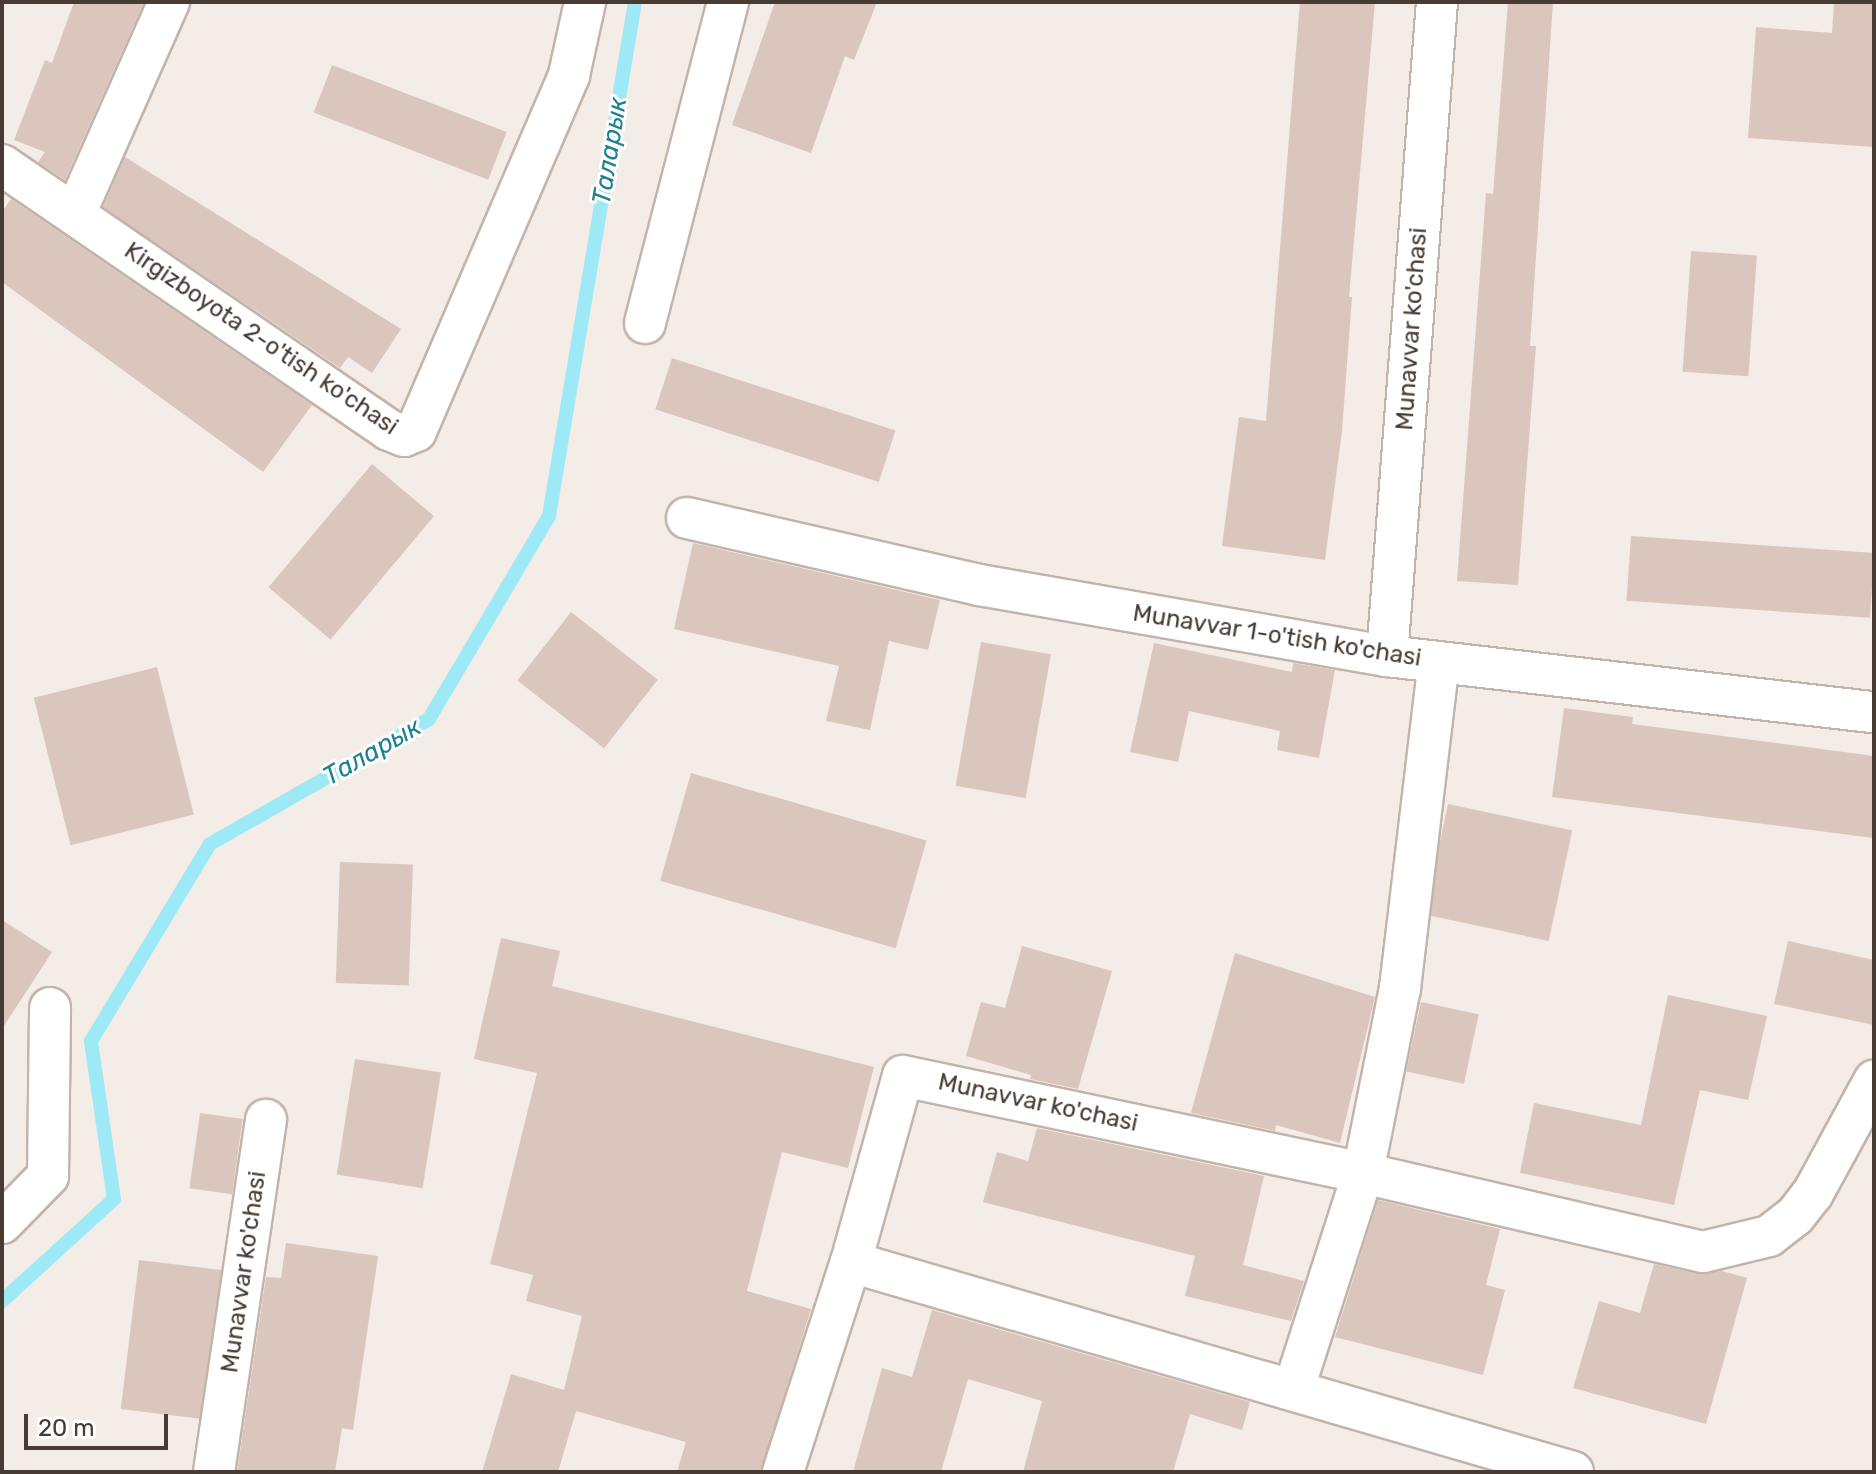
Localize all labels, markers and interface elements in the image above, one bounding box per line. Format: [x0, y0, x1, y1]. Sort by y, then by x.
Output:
water label: Таларык [586, 95, 634, 207]
street label: Munavvar ko'chasi [1391, 226, 1433, 432]
street label: Kirgizboyota 2-o'tish ko'chasi [119, 236, 403, 442]
street label: Munavvar 1-o'tish ko'chasi [1131, 599, 1423, 673]
water label: Таларык [317, 711, 427, 793]
street label: Munavvar ko'chasi [935, 1068, 1141, 1138]
street label: Munavvar ko'chasi [216, 1169, 272, 1375]
scale bar [28, 1398, 172, 1448]
text: 20 m [38, 1414, 95, 1442]

